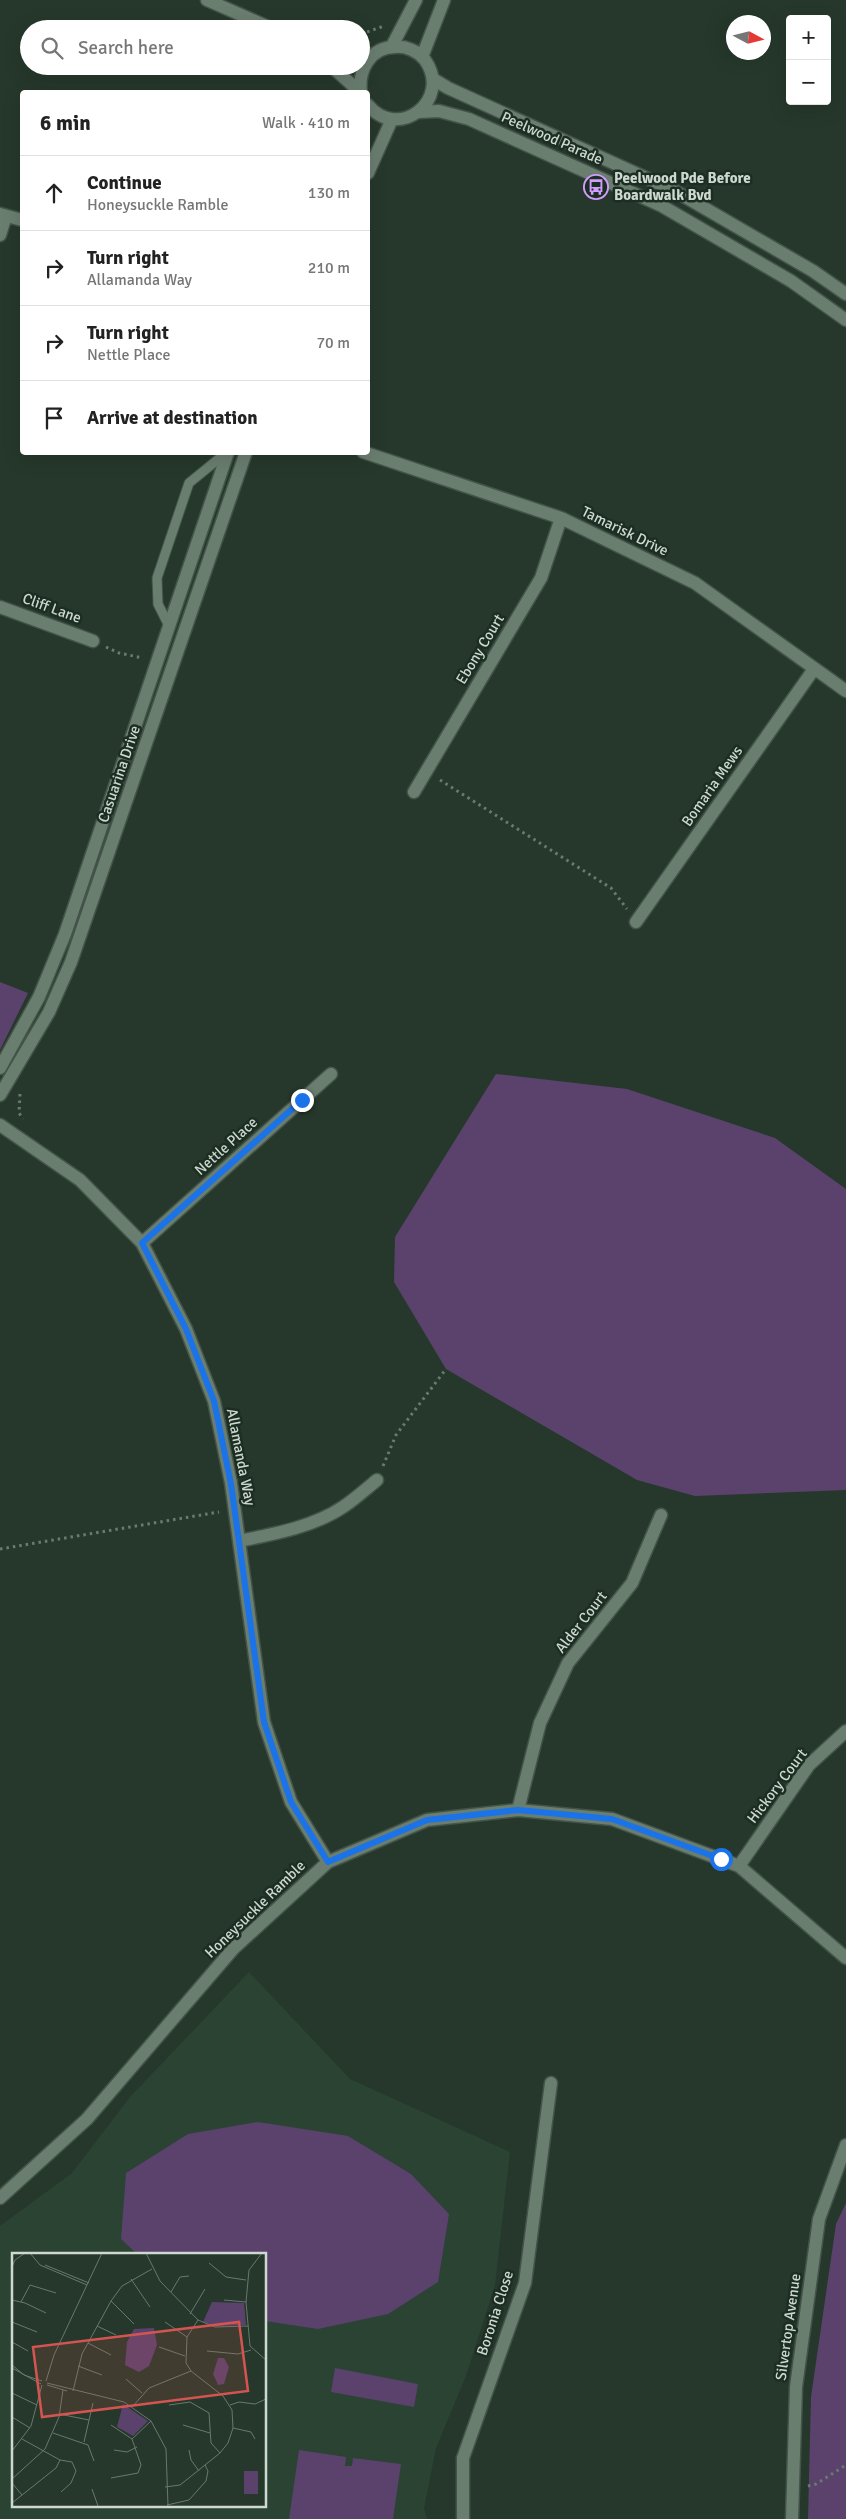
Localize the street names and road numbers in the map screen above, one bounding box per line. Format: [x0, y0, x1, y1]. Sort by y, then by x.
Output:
street label: Peelwood Parade [499, 108, 605, 168]
street label: Tamarisk Drive [579, 502, 671, 560]
street label: Cliff Lane [20, 589, 84, 627]
street label: Ebony Court [452, 611, 508, 687]
street label: Casuarina Drive [94, 723, 144, 825]
street label: Bomaria Mews [678, 742, 747, 830]
street label: Nettle Place [191, 1113, 261, 1179]
street label: Allamanda Way [223, 1407, 259, 1507]
street label: Alder Court [551, 1587, 611, 1657]
street label: Hickory Court [743, 1745, 811, 1827]
street label: Honeysuckle Ramble [201, 1856, 309, 1962]
street label: Boronia Close [473, 2268, 517, 2358]
street label: Silvertop Avenue [772, 2272, 804, 2382]

